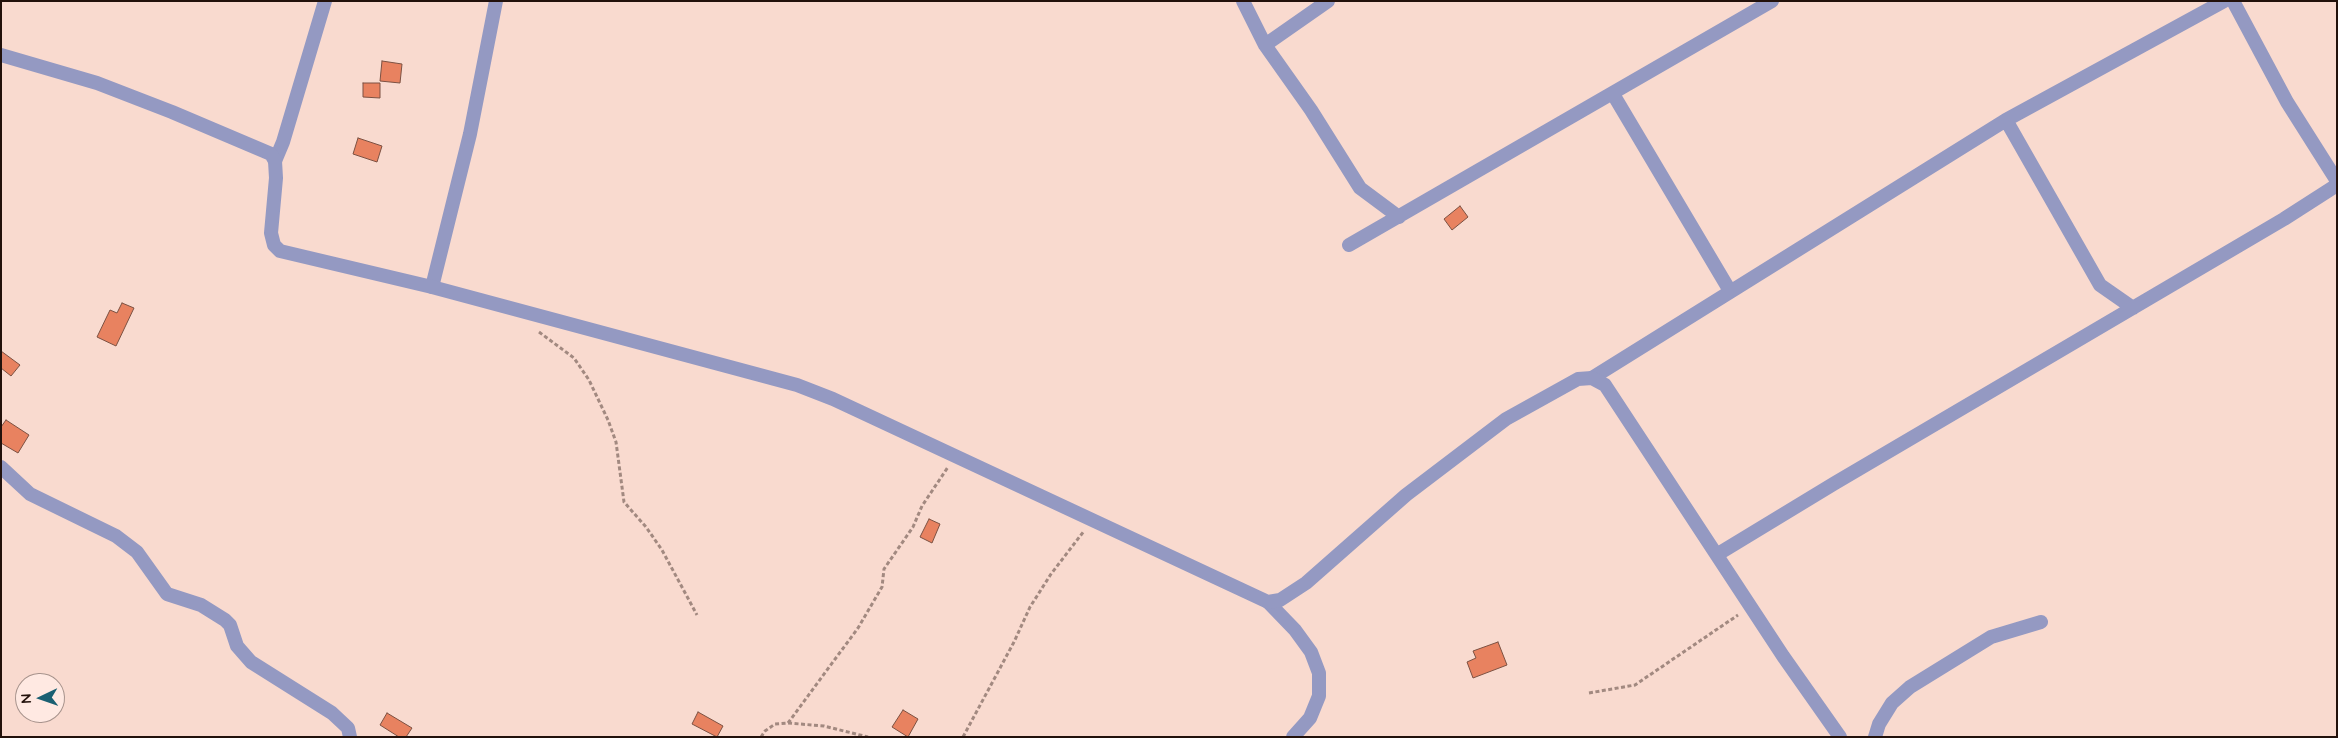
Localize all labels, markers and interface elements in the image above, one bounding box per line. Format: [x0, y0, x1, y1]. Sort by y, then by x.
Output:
north arrow [15, 673, 65, 723]
text: N [17, 693, 35, 704]

